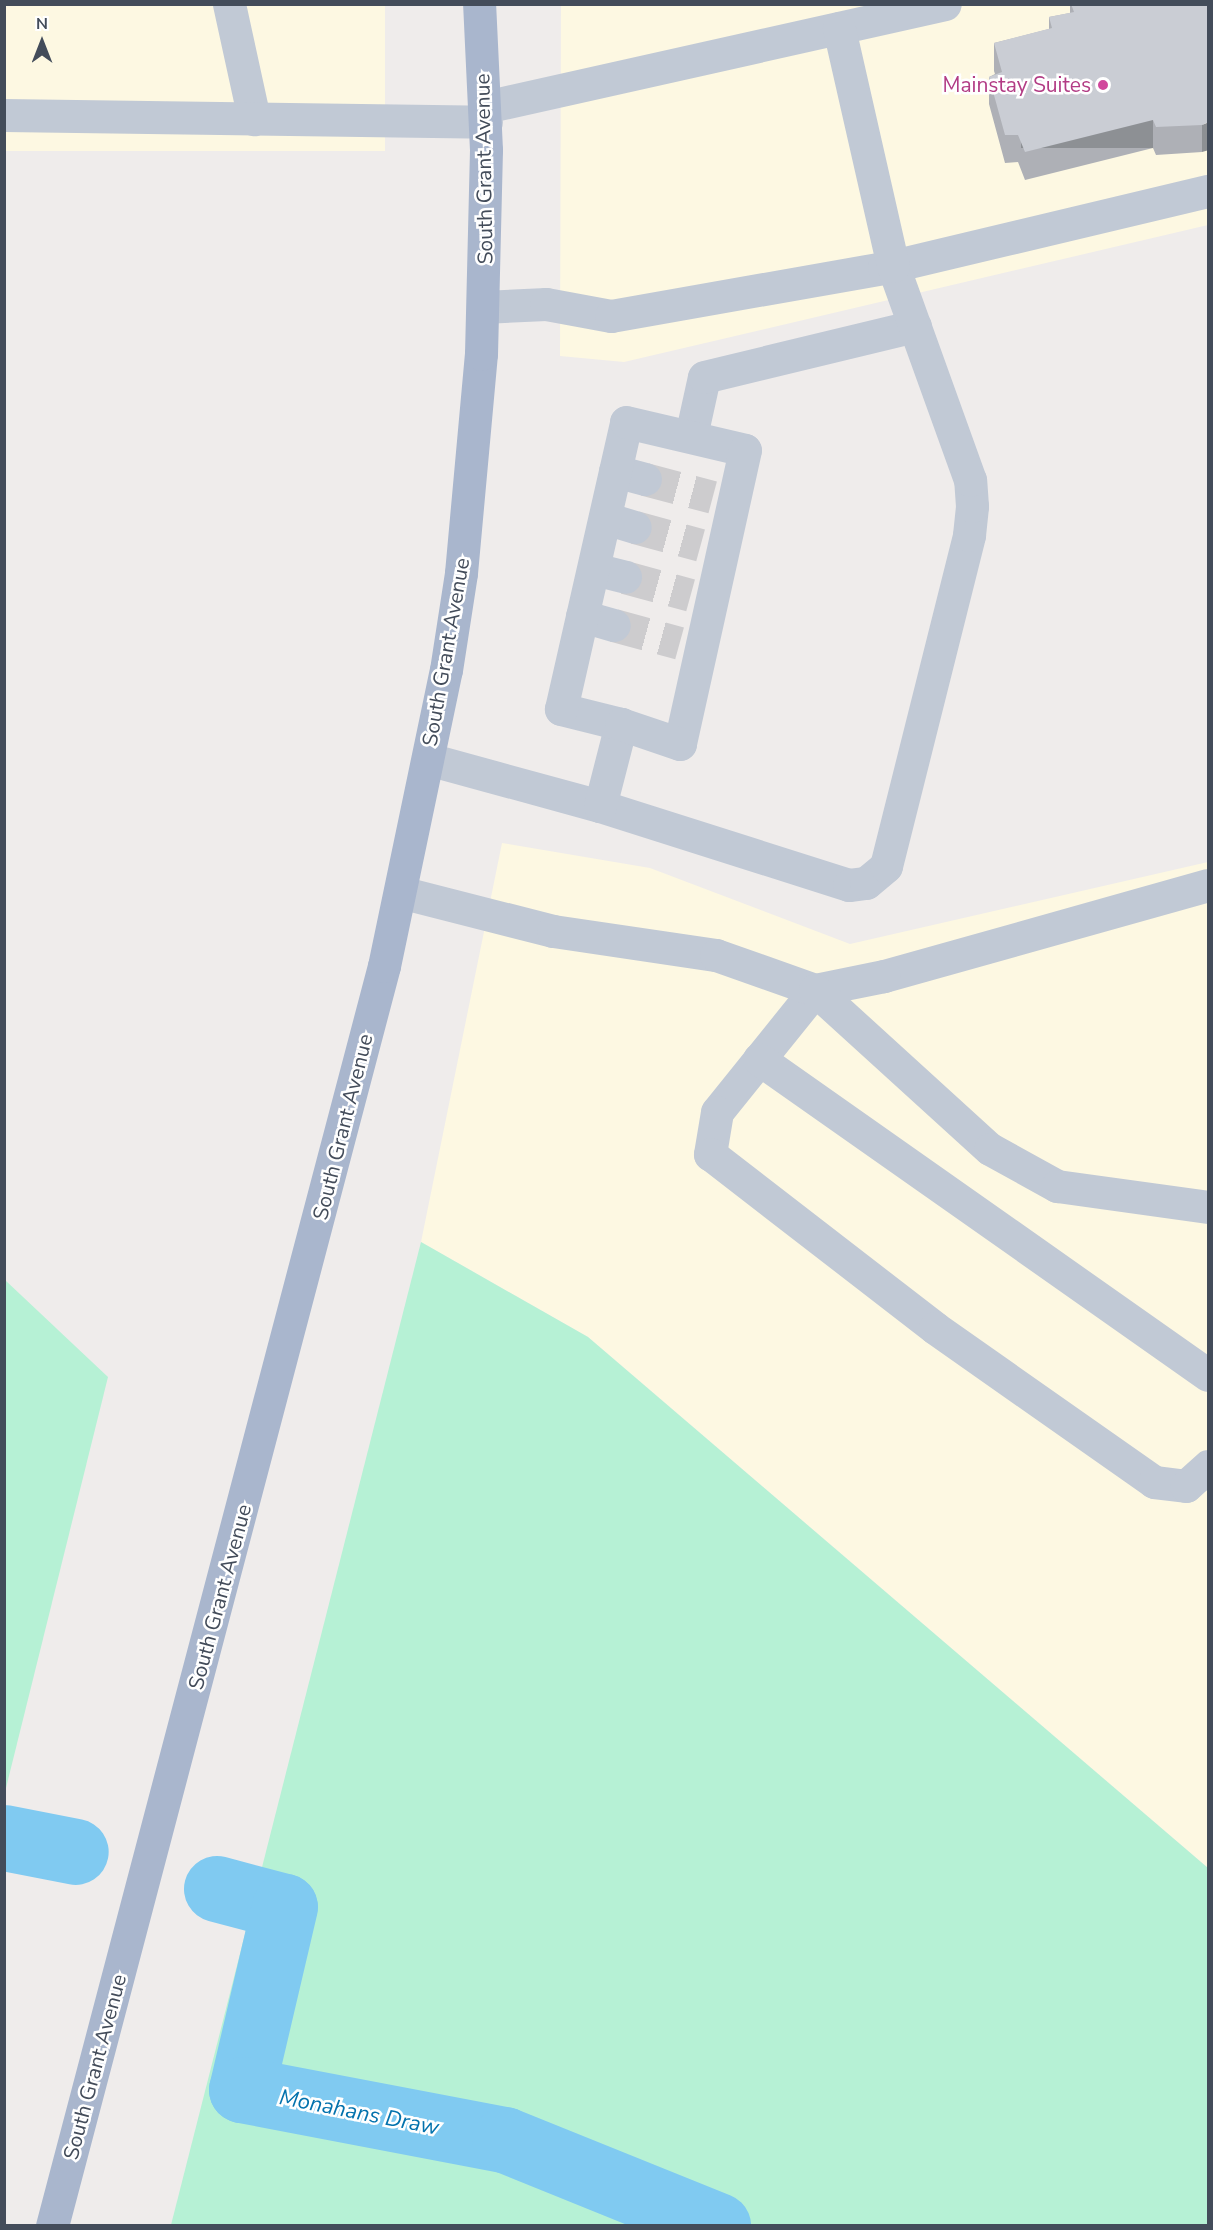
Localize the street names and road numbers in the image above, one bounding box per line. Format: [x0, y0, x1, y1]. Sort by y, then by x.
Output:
street label: South Grant Avenue [470, 73, 498, 265]
street label: South Grant Avenue [417, 556, 475, 748]
street label: South Grant Avenue [308, 1031, 378, 1223]
street label: South Grant Avenue [183, 1502, 257, 1692]
street label: South Grant Avenue [58, 1972, 132, 2162]

